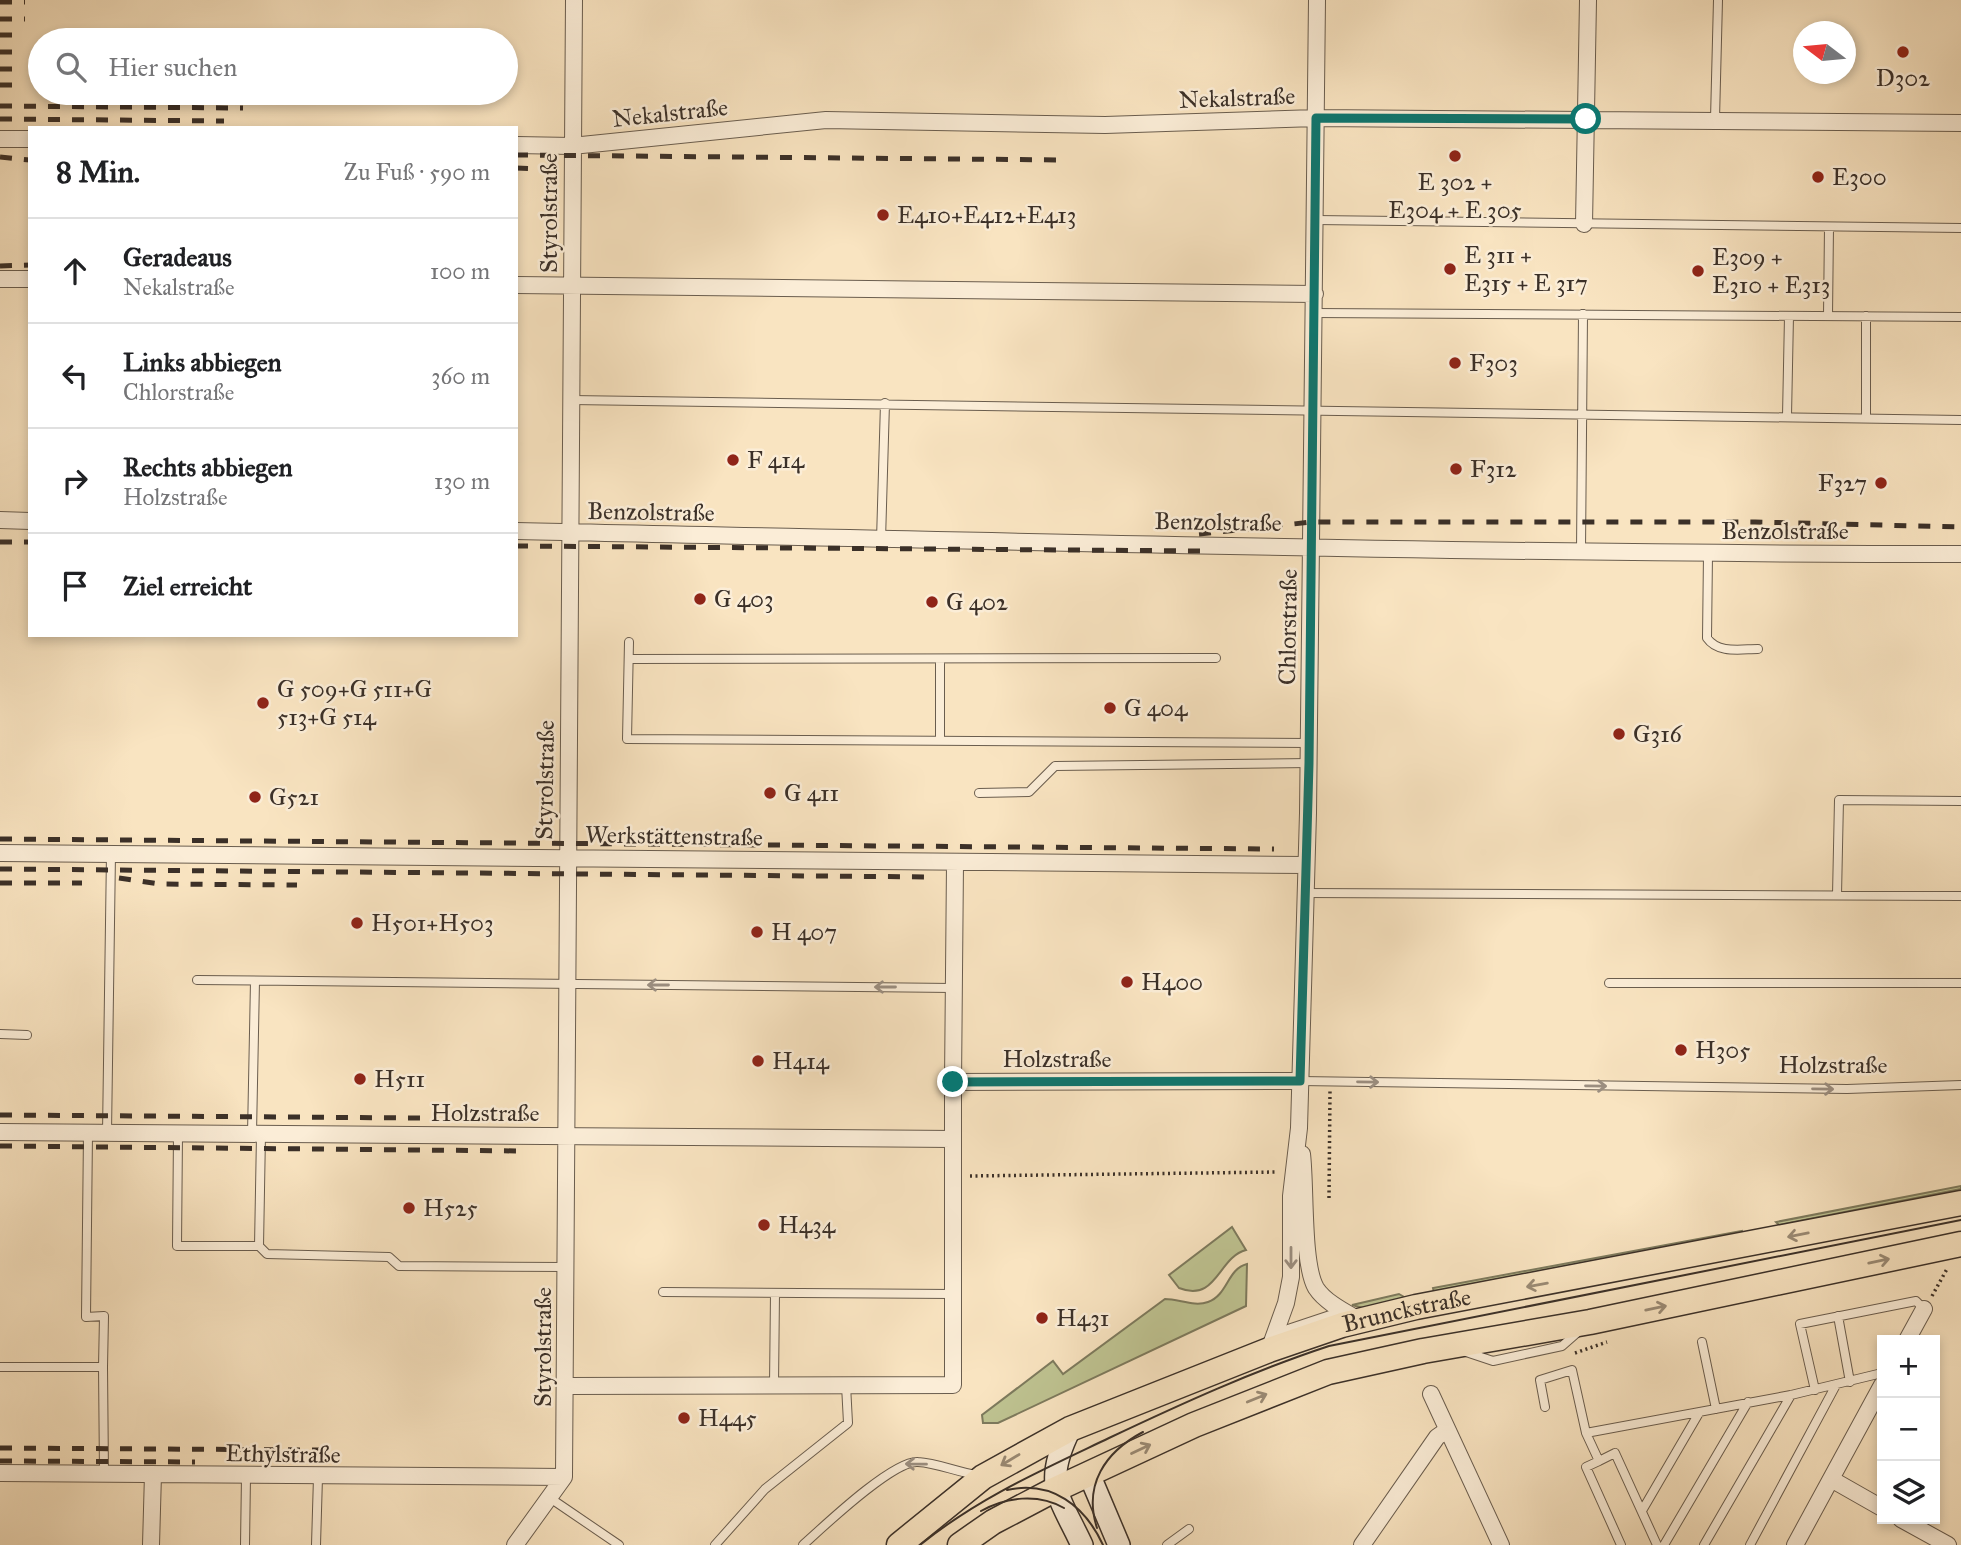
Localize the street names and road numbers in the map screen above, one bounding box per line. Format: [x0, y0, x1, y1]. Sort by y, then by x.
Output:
street label: Nekalstraße [1178, 81, 1296, 115]
street label: Nekalstraße [611, 92, 729, 134]
street label: Styrolstraße [534, 153, 564, 273]
street label: Benzolstraße [587, 496, 715, 528]
street label: Benzolstraße [1154, 506, 1282, 538]
street label: Benzolstraße [1721, 516, 1849, 546]
street label: Chlorstraße [1272, 569, 1304, 685]
street label: Styrolstraße [529, 720, 561, 840]
street label: Werkstättenstraße [585, 819, 763, 853]
street label: Holzstraße [1002, 1044, 1112, 1074]
street label: Holzstraße [1778, 1050, 1888, 1080]
street label: Holzstraße [430, 1098, 540, 1128]
street label: Brunckstraße [1339, 1282, 1473, 1339]
street label: Styrolstraße [528, 1287, 558, 1407]
street label: Ethylstraße [225, 1438, 341, 1470]

